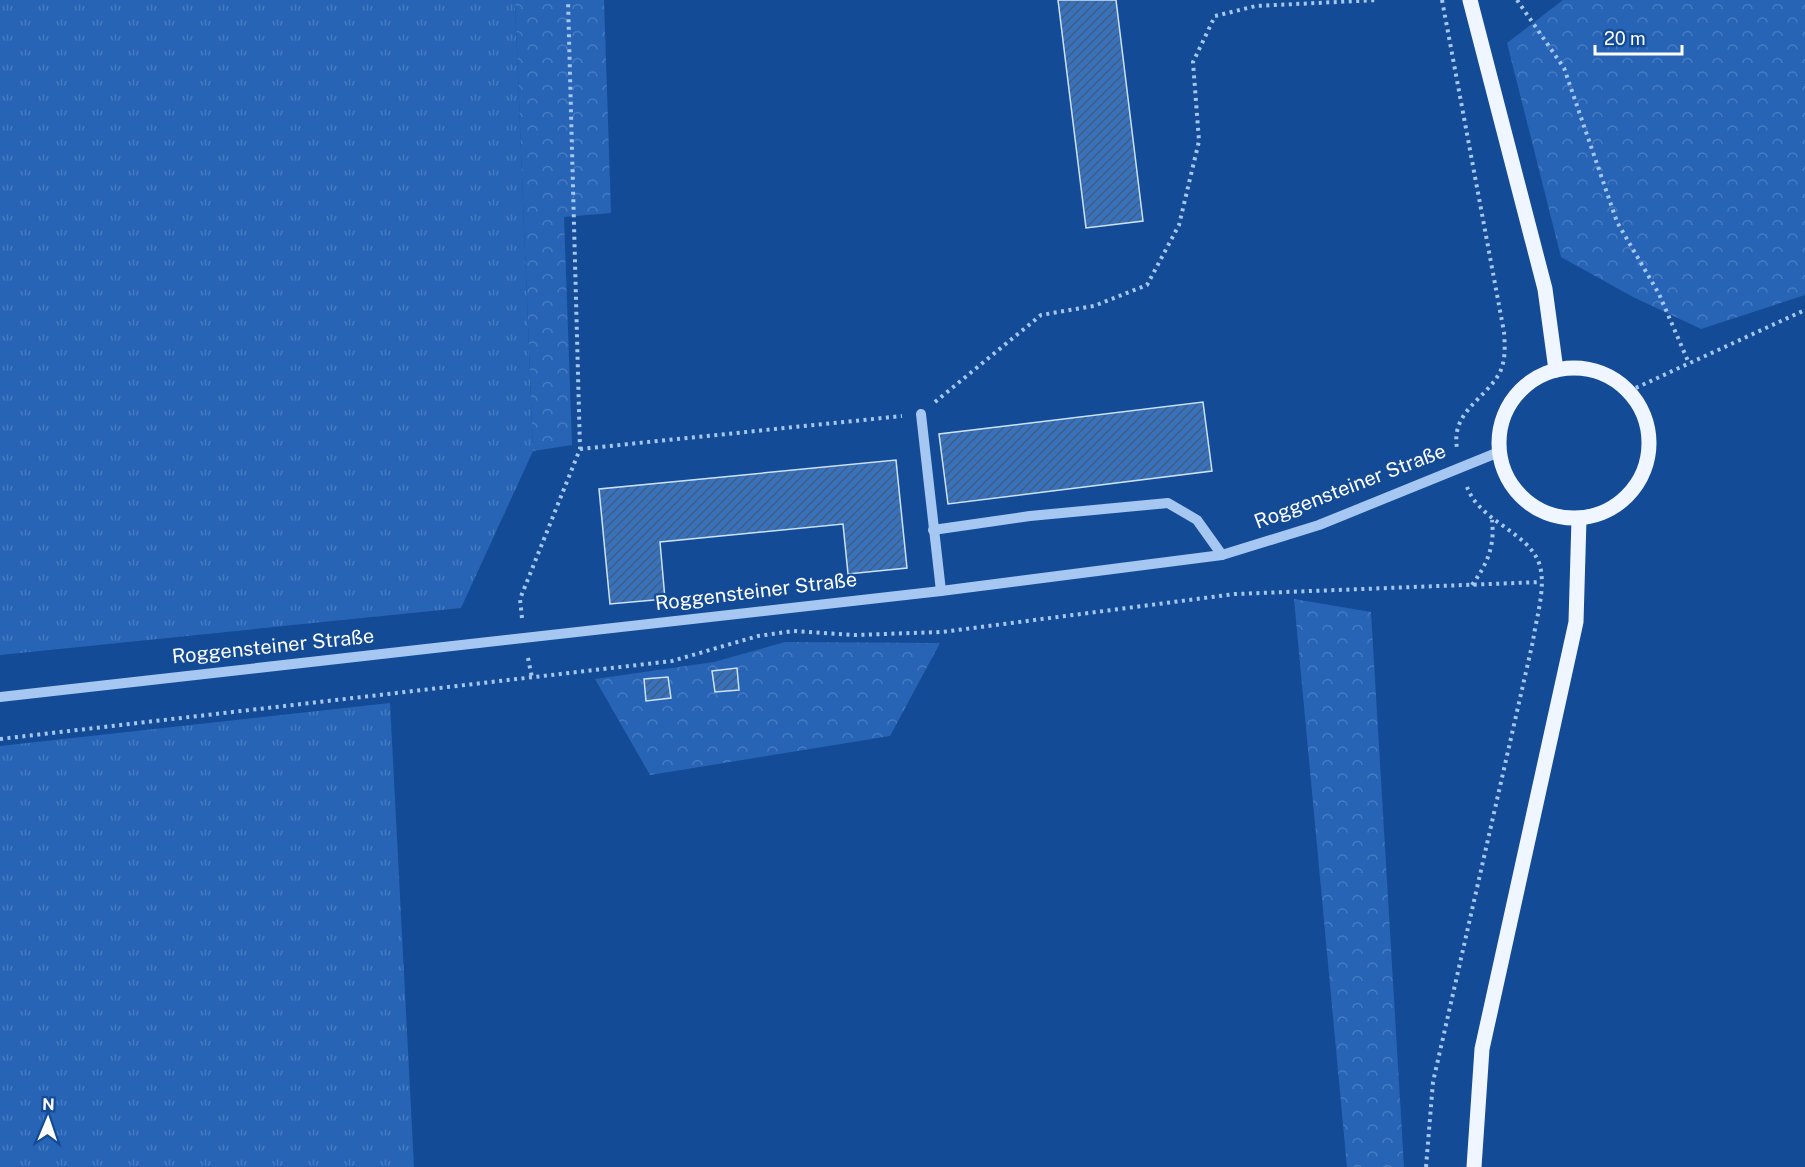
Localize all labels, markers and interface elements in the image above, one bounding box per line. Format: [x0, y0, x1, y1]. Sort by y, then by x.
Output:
scale bar [1595, 18, 1682, 56]
text: 20 m [1604, 28, 1646, 49]
street label: Roggensteiner Straße [1251, 438, 1449, 534]
street label: Roggensteiner Straße [654, 567, 858, 615]
street label: Roggensteiner Straße [171, 623, 375, 669]
north arrow [18, 1089, 78, 1149]
text: N [42, 1095, 55, 1114]

